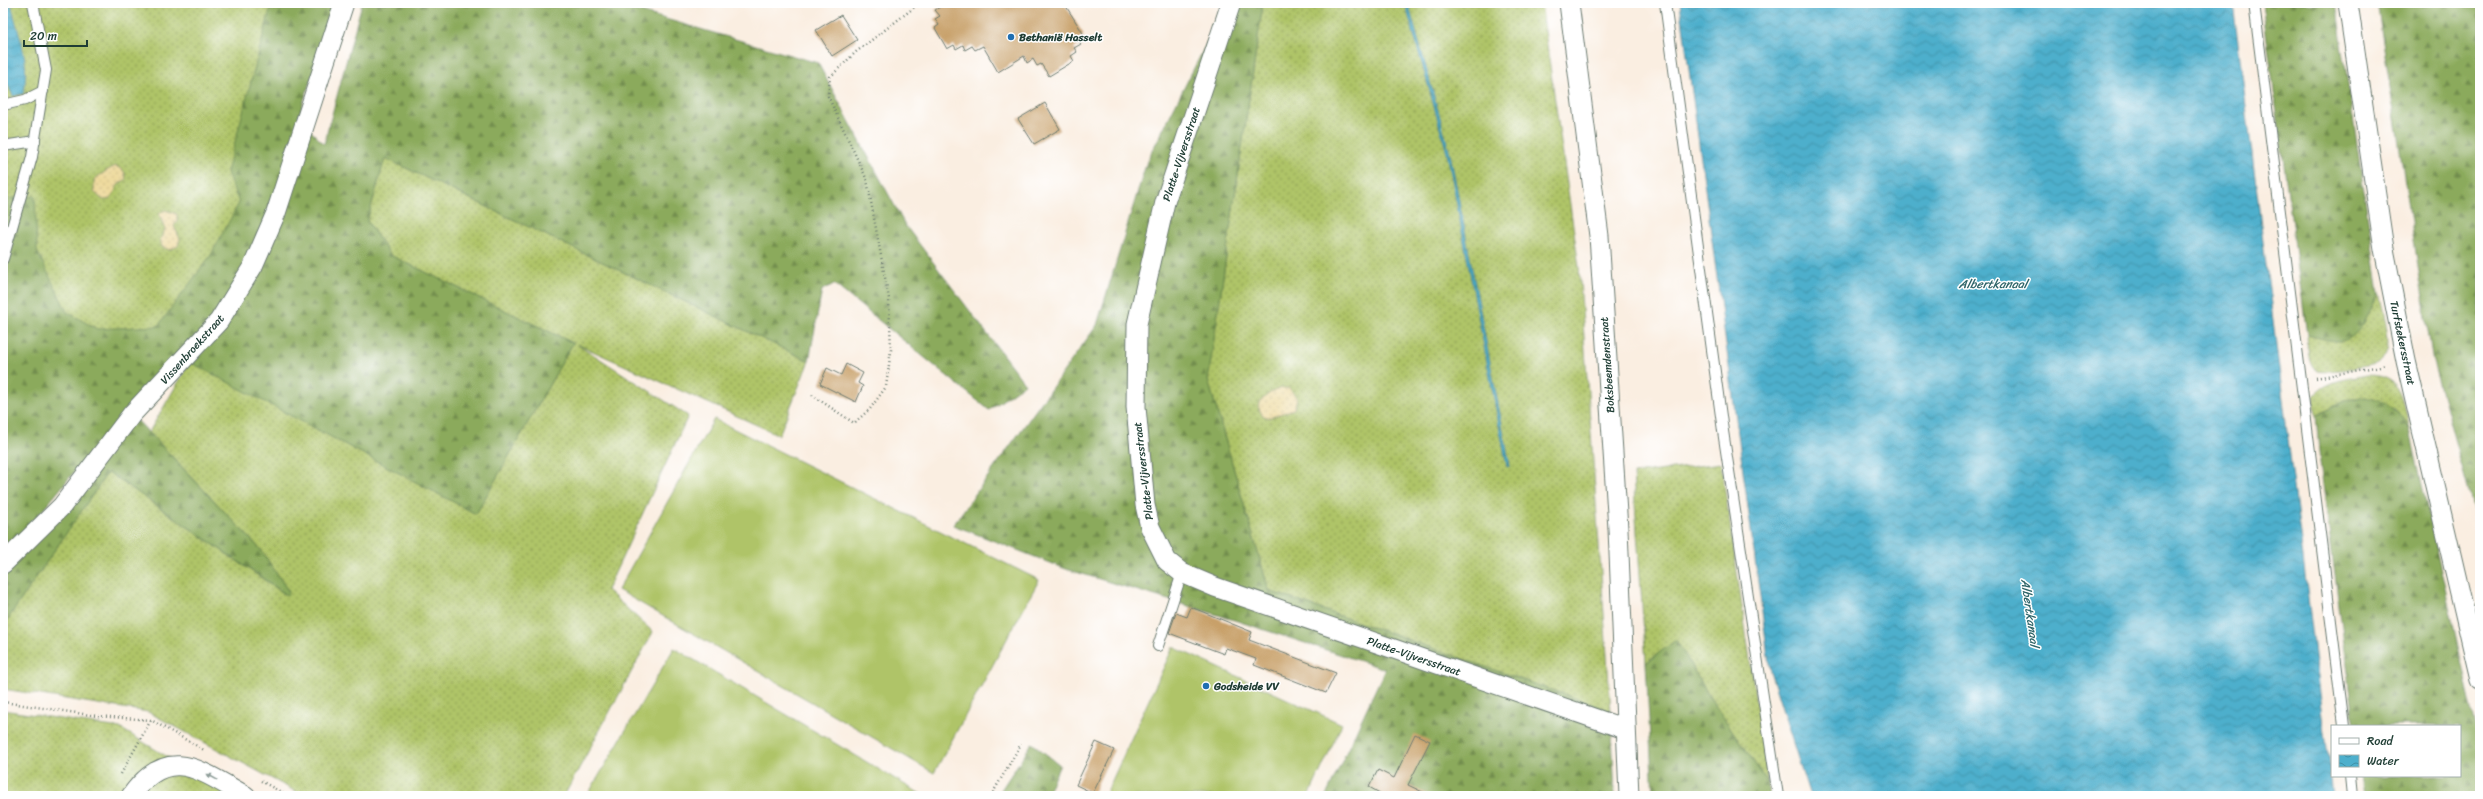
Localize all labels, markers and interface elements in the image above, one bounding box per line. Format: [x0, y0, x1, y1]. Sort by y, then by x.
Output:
scale bar [24, 22, 87, 48]
text: 20 m [30, 25, 57, 47]
place label: Bethanië Hasselt [1019, 28, 1102, 47]
marker: Bethanië Hasselt [1006, 32, 1016, 42]
street label: Platte-Vijversstraat [1157, 104, 1206, 204]
water label: Albertkanaal [1958, 273, 2030, 295]
street label: Turfstekersstraat [2384, 299, 2421, 387]
street label: Vissenbroekstraat [156, 310, 229, 389]
street label: Boksbeemdenstraat [1595, 316, 1620, 414]
street label: Platte-Vijversstraat [1128, 421, 1159, 521]
water label: Albertkanaal [2014, 577, 2046, 651]
street label: Platte-Vijversstraat [1364, 631, 1464, 682]
place label: Godsheide VV [1213, 677, 1281, 696]
marker: Godsheide VV [1201, 681, 1211, 691]
legend [2331, 725, 2461, 777]
text: Road [2367, 730, 2394, 752]
text: Water [2367, 750, 2400, 772]
one-way arrow [206, 774, 218, 781]

